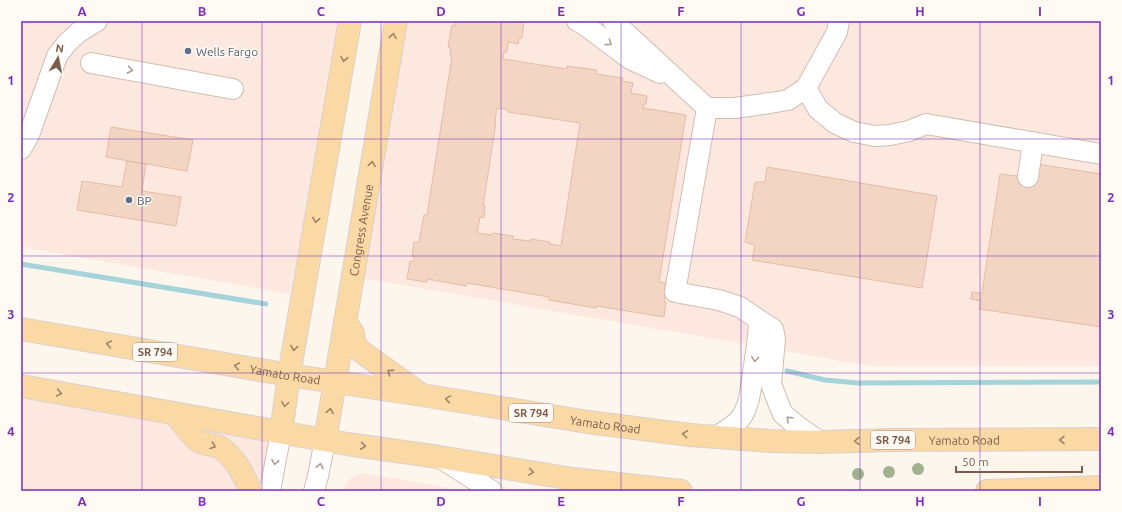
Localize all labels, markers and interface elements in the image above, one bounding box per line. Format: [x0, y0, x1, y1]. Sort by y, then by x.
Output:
text: A [77, 4, 87, 18]
text: B [198, 4, 207, 18]
text: C [317, 4, 326, 18]
text: D [436, 4, 446, 18]
text: E [557, 4, 565, 18]
text: F [677, 4, 685, 18]
text: G [797, 4, 806, 18]
text: H [915, 4, 925, 18]
text: I [1038, 4, 1042, 18]
one-way arrow [388, 33, 397, 39]
north arrow [38, 38, 78, 78]
one-way arrow [605, 38, 612, 46]
text: N [55, 42, 65, 55]
place label: Wells Fargo [196, 45, 258, 58]
marker: Wells Fargo [183, 46, 193, 56]
one-way arrow [340, 56, 348, 63]
one-way arrow [127, 65, 133, 74]
text: 1 [7, 73, 15, 87]
text: 1 [1107, 73, 1115, 87]
one-way arrow [367, 161, 375, 167]
street label: Congress Avenue [347, 183, 375, 277]
text: 2 [7, 190, 15, 204]
text: 2 [1107, 190, 1115, 204]
place label: BP [137, 194, 152, 207]
marker: BP [124, 195, 134, 205]
one-way arrow [312, 217, 321, 223]
text: 3 [7, 307, 15, 321]
text: 3 [1107, 307, 1115, 321]
one-way arrow [106, 340, 112, 349]
road number: SR 794 [133, 343, 177, 361]
one-way arrow [290, 345, 299, 351]
one-way arrow [751, 356, 760, 362]
one-way arrow [234, 362, 240, 371]
street label: Yamato Road [249, 362, 321, 386]
one-way arrow [387, 369, 394, 377]
one-way arrow [56, 388, 62, 396]
one-way arrow [445, 396, 451, 404]
one-way arrow [281, 401, 290, 407]
road number: SR 794 [509, 404, 553, 422]
one-way arrow [325, 408, 334, 414]
street label: Yamato Road [569, 413, 642, 435]
one-way arrow [786, 416, 794, 423]
text: 4 [7, 424, 15, 438]
text: 4 [1107, 424, 1115, 438]
one-way arrow [682, 430, 688, 439]
road number: SR 794 [871, 431, 915, 449]
street label: Yamato Road [929, 433, 1000, 446]
one-way arrow [1059, 436, 1065, 444]
one-way arrow [854, 437, 860, 445]
one-way arrow [210, 441, 217, 449]
one-way arrow [360, 441, 366, 450]
scale bar [956, 448, 1082, 474]
text: 50 m [962, 455, 989, 468]
one-way arrow [272, 458, 280, 465]
one-way arrow [315, 462, 324, 469]
one-way arrow [528, 467, 534, 476]
text: A [77, 494, 87, 508]
text: B [198, 494, 207, 508]
text: C [317, 494, 326, 508]
text: D [436, 494, 446, 508]
text: E [557, 494, 565, 508]
text: F [677, 494, 685, 508]
text: G [797, 494, 806, 508]
text: H [915, 494, 925, 508]
text: I [1038, 494, 1042, 508]

